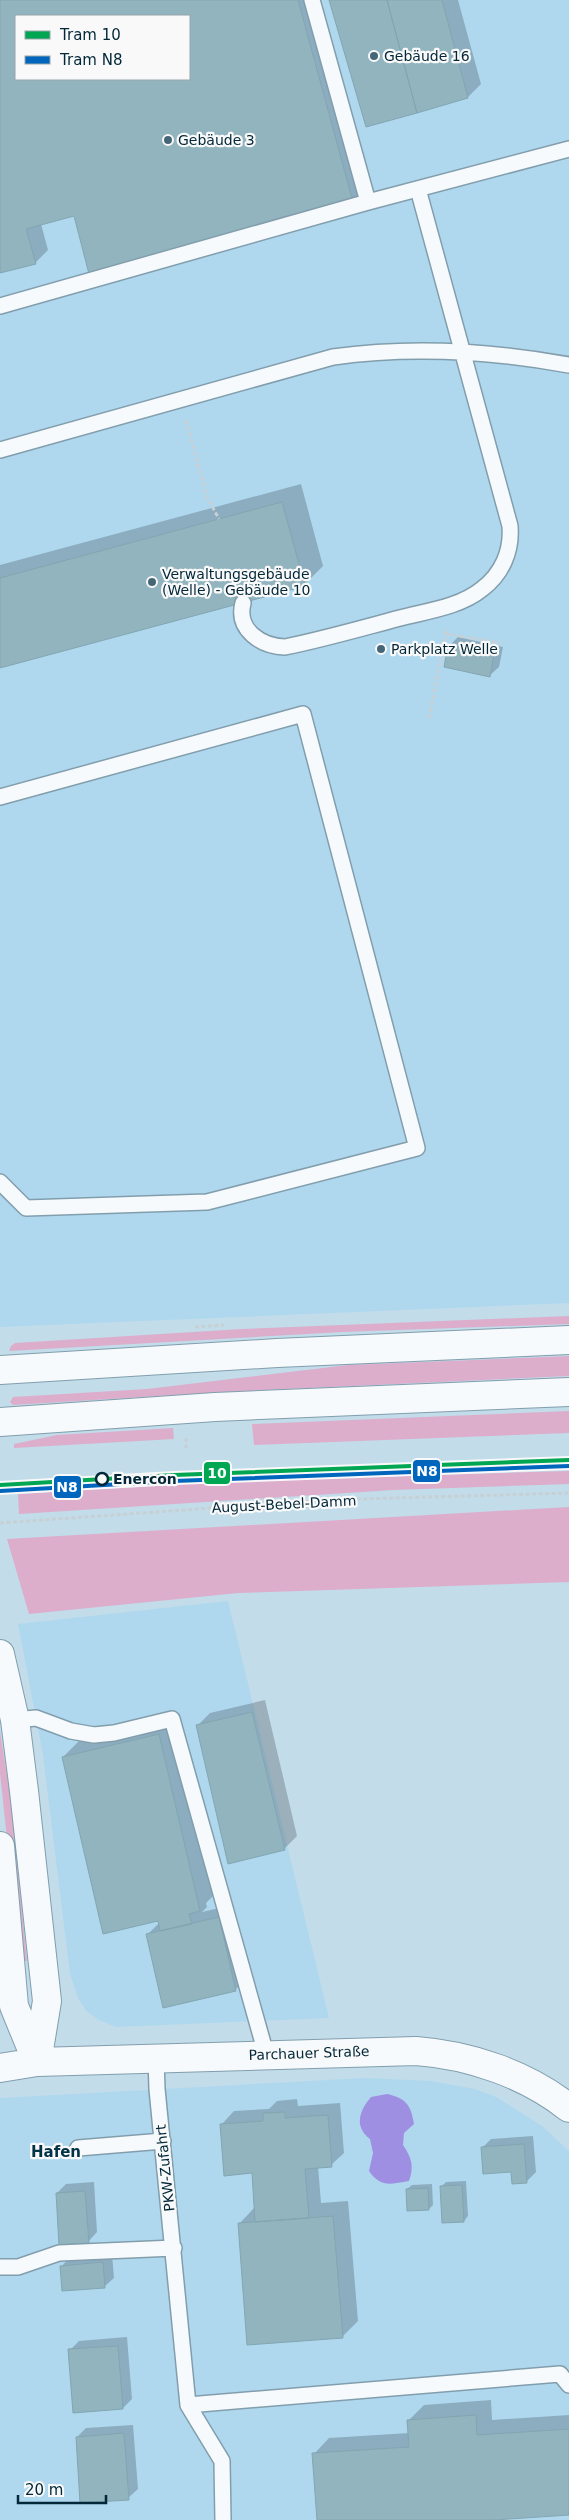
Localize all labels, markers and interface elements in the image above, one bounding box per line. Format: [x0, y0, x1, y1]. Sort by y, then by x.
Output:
legend [15, 15, 190, 80]
text: Tram 10 [59, 26, 121, 44]
place label: Gebäude 16 [384, 48, 470, 64]
marker: Gebäude 16 [368, 50, 380, 62]
text: Tram N8 [59, 51, 122, 69]
place label: Gebäude 3 [178, 132, 255, 148]
marker: Gebäude 3 [162, 134, 174, 146]
place label: Verwaltungsgebäude (Welle) - Gebäude 10 [162, 566, 310, 598]
marker: Verwaltungsgebäude (Welle) - Gebäude 10 [146, 576, 158, 588]
place label: Parkplatz Welle [391, 641, 498, 657]
marker: Parkplatz Welle [375, 643, 387, 655]
line badge: N8 [412, 1459, 441, 1483]
line badge: 10 [203, 1461, 231, 1485]
text: N8 [416, 1463, 438, 1479]
text: 10 [207, 1465, 227, 1481]
place label: Enercon [113, 1471, 177, 1487]
marker: Enercon [95, 1472, 109, 1486]
line badge: N8 [53, 1475, 82, 1499]
text: N8 [56, 1479, 78, 1495]
street label: August-Bebel-Damm [211, 1492, 357, 1516]
street label: Parchauer Straße [248, 2043, 370, 2063]
street label: PKW-Zufahrt [152, 2123, 178, 2212]
district label: Hafen [31, 2143, 81, 2161]
scale bar [18, 2472, 105, 2504]
text: 20 m [25, 2481, 63, 2499]

